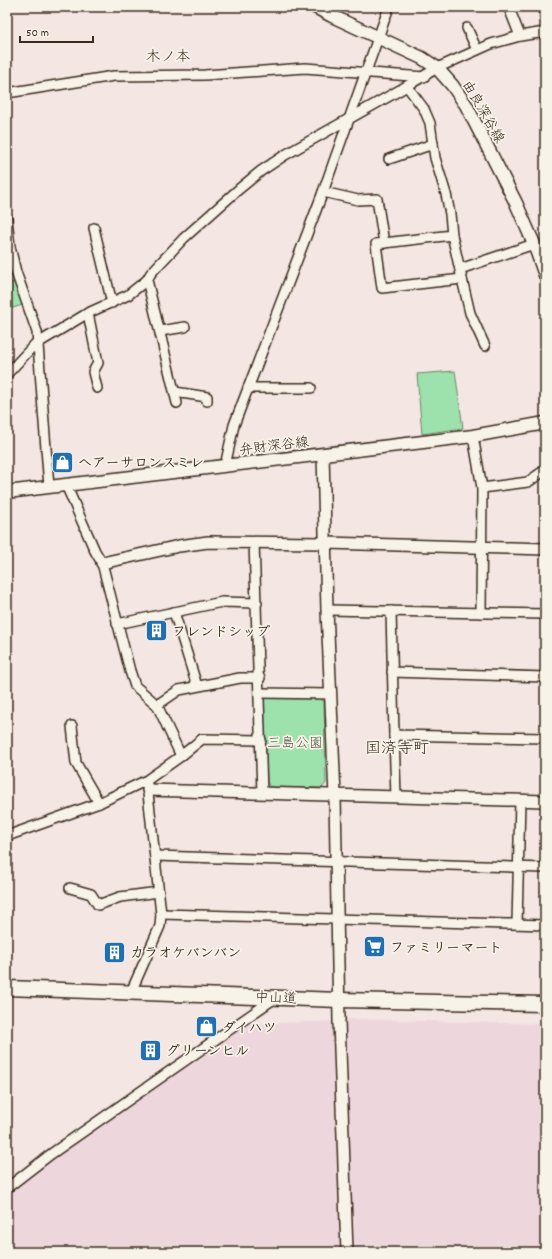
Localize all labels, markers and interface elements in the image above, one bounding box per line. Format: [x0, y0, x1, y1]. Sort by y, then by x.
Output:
scale bar [20, 18, 93, 44]
text: 50 m [26, 25, 49, 42]
district label: 木ノ本 [145, 47, 191, 69]
street label: 由良深谷線 [456, 77, 508, 147]
street label: 弁財深谷線 [238, 433, 310, 461]
shop icon: ヘアーサロンスミレ [50, 449, 76, 475]
place label: ヘアーサロンスミレ [78, 454, 204, 474]
building icon: フレンドシップ [144, 618, 170, 644]
place label: フレンドシップ [172, 623, 270, 643]
park label: 三島公園 [267, 734, 323, 754]
district label: 国済寺町 [365, 738, 429, 761]
supermarket icon: ファミリーマート [362, 934, 388, 960]
building icon: カラオケバンバン [101, 939, 127, 965]
place label: ファミリーマート [390, 939, 503, 959]
place label: カラオケバンバン [130, 944, 241, 964]
street label: 中山道 [255, 988, 297, 1010]
shop icon: ダイハツ [194, 1014, 220, 1040]
place label: ダイハツ [222, 1019, 277, 1039]
building icon: グリーンヒル [138, 1037, 164, 1063]
place label: グリーンヒル [166, 1042, 249, 1062]

